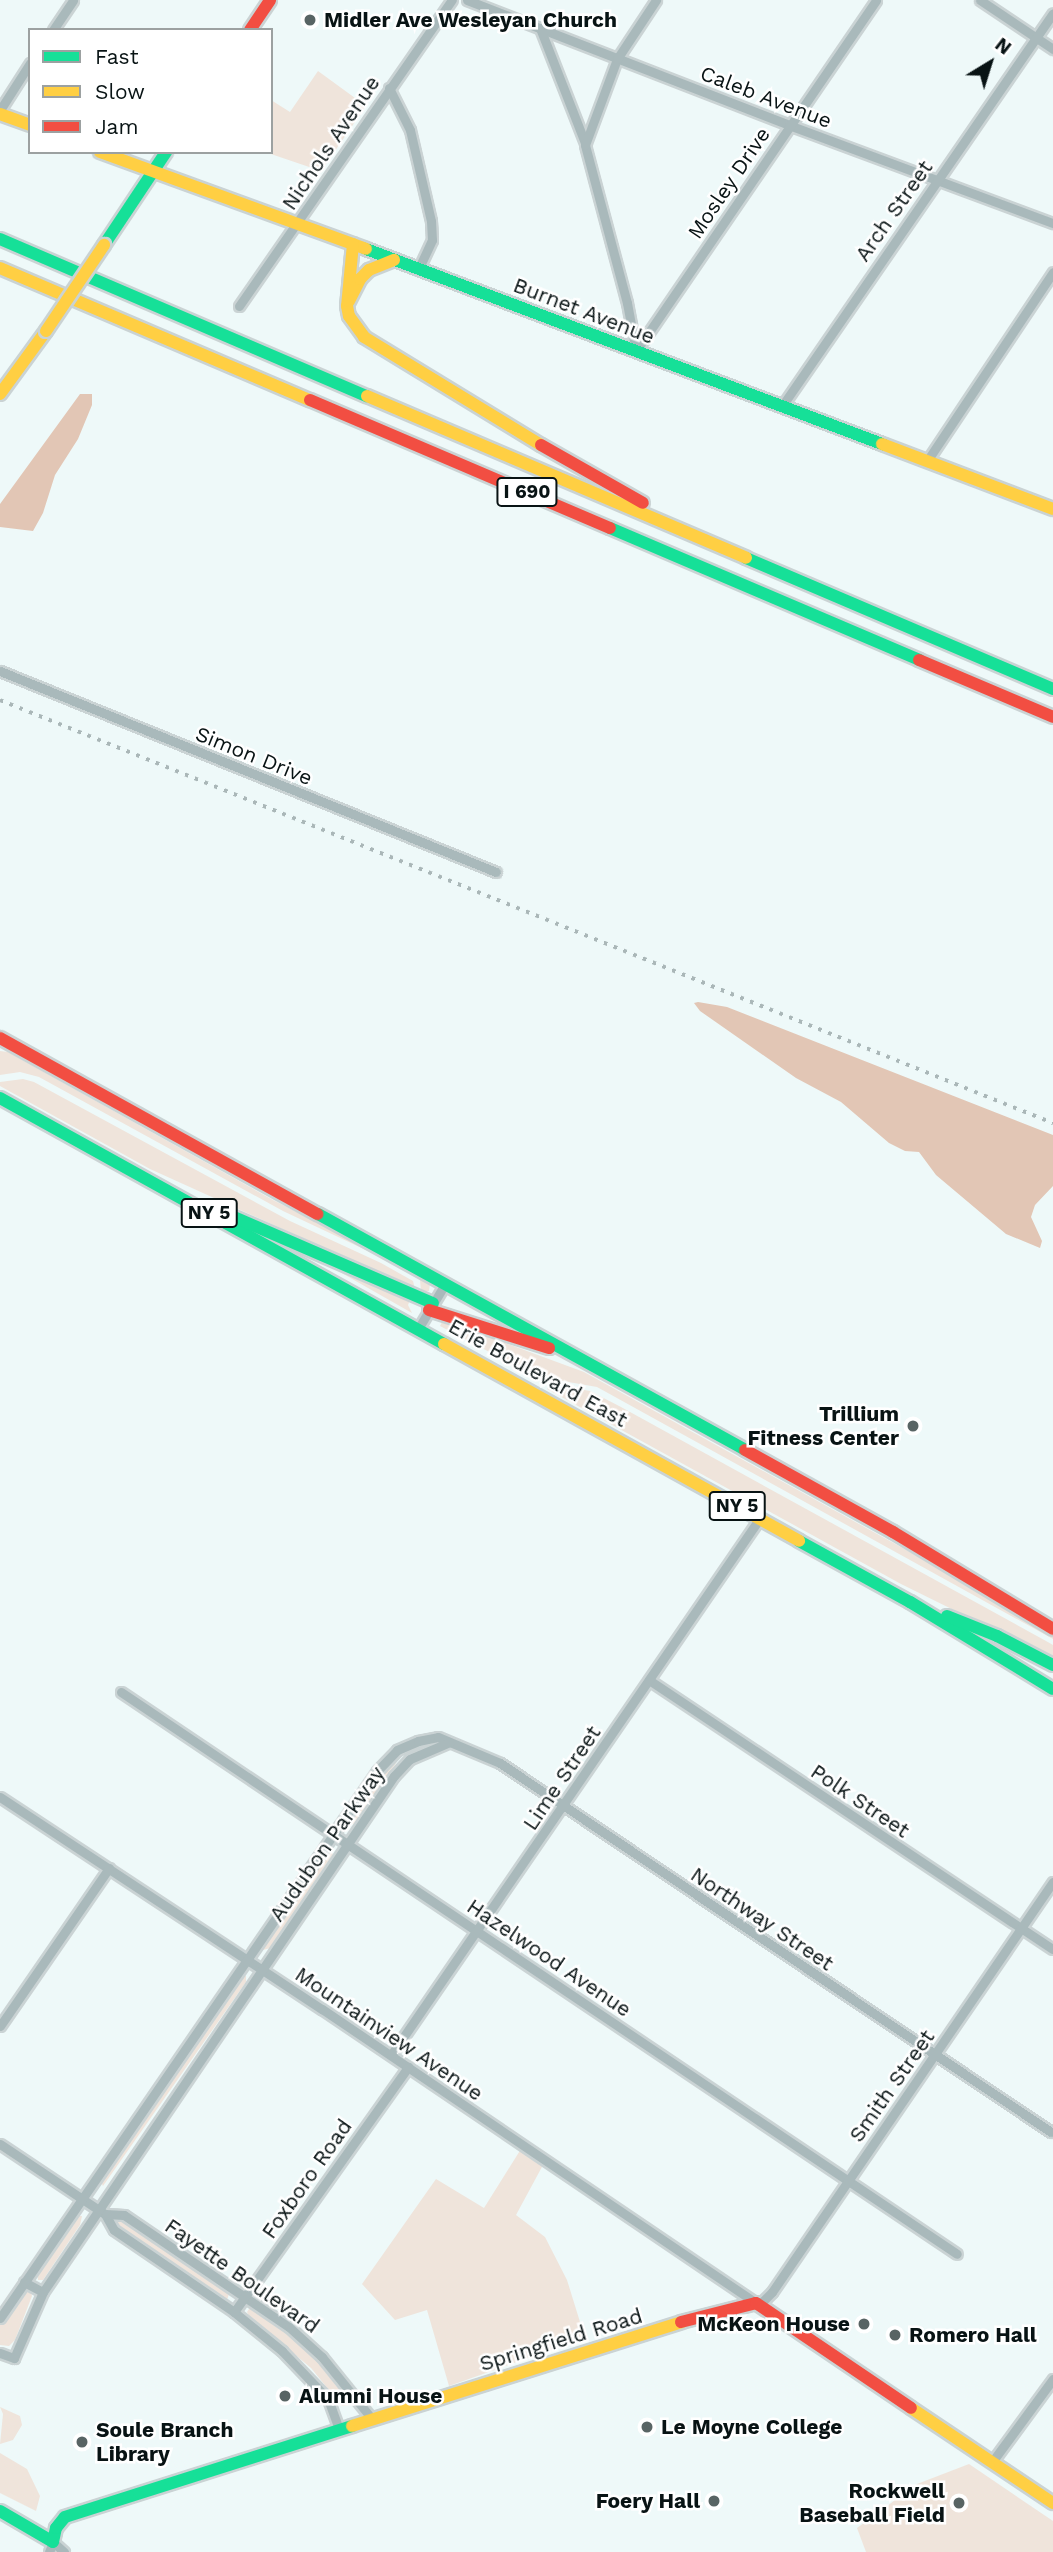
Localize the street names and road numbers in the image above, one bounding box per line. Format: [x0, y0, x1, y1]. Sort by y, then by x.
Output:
street label: Caleb Avenue [696, 60, 836, 134]
street label: Nichols Avenue [277, 71, 385, 215]
street label: Mosley Drive [682, 122, 776, 244]
street label: Arch Street [850, 156, 938, 266]
street label: Burnet Avenue [509, 272, 659, 350]
road number: I 690 [496, 477, 558, 508]
street label: Simon Drive [192, 721, 316, 791]
road number: NY 5 [179, 1198, 239, 1228]
street label: Erie Boulevard East [444, 1313, 632, 1433]
road number: NY 5 [707, 1490, 767, 1522]
street label: Lime Street [518, 1721, 606, 1835]
street label: Polk Street [806, 1759, 914, 1843]
street label: Audubon Parkway [264, 1762, 390, 1926]
street label: Northway Street [686, 1862, 838, 1976]
street label: Hazelwood Avenue [462, 1893, 636, 2023]
street label: Mountainview Avenue [290, 1961, 488, 2107]
street label: Smith Street [844, 2025, 940, 2147]
street label: Foxboro Road [257, 2114, 357, 2244]
street label: Fayette Boulevard [160, 2213, 324, 2339]
street label: Springfield Road [477, 2303, 645, 2377]

